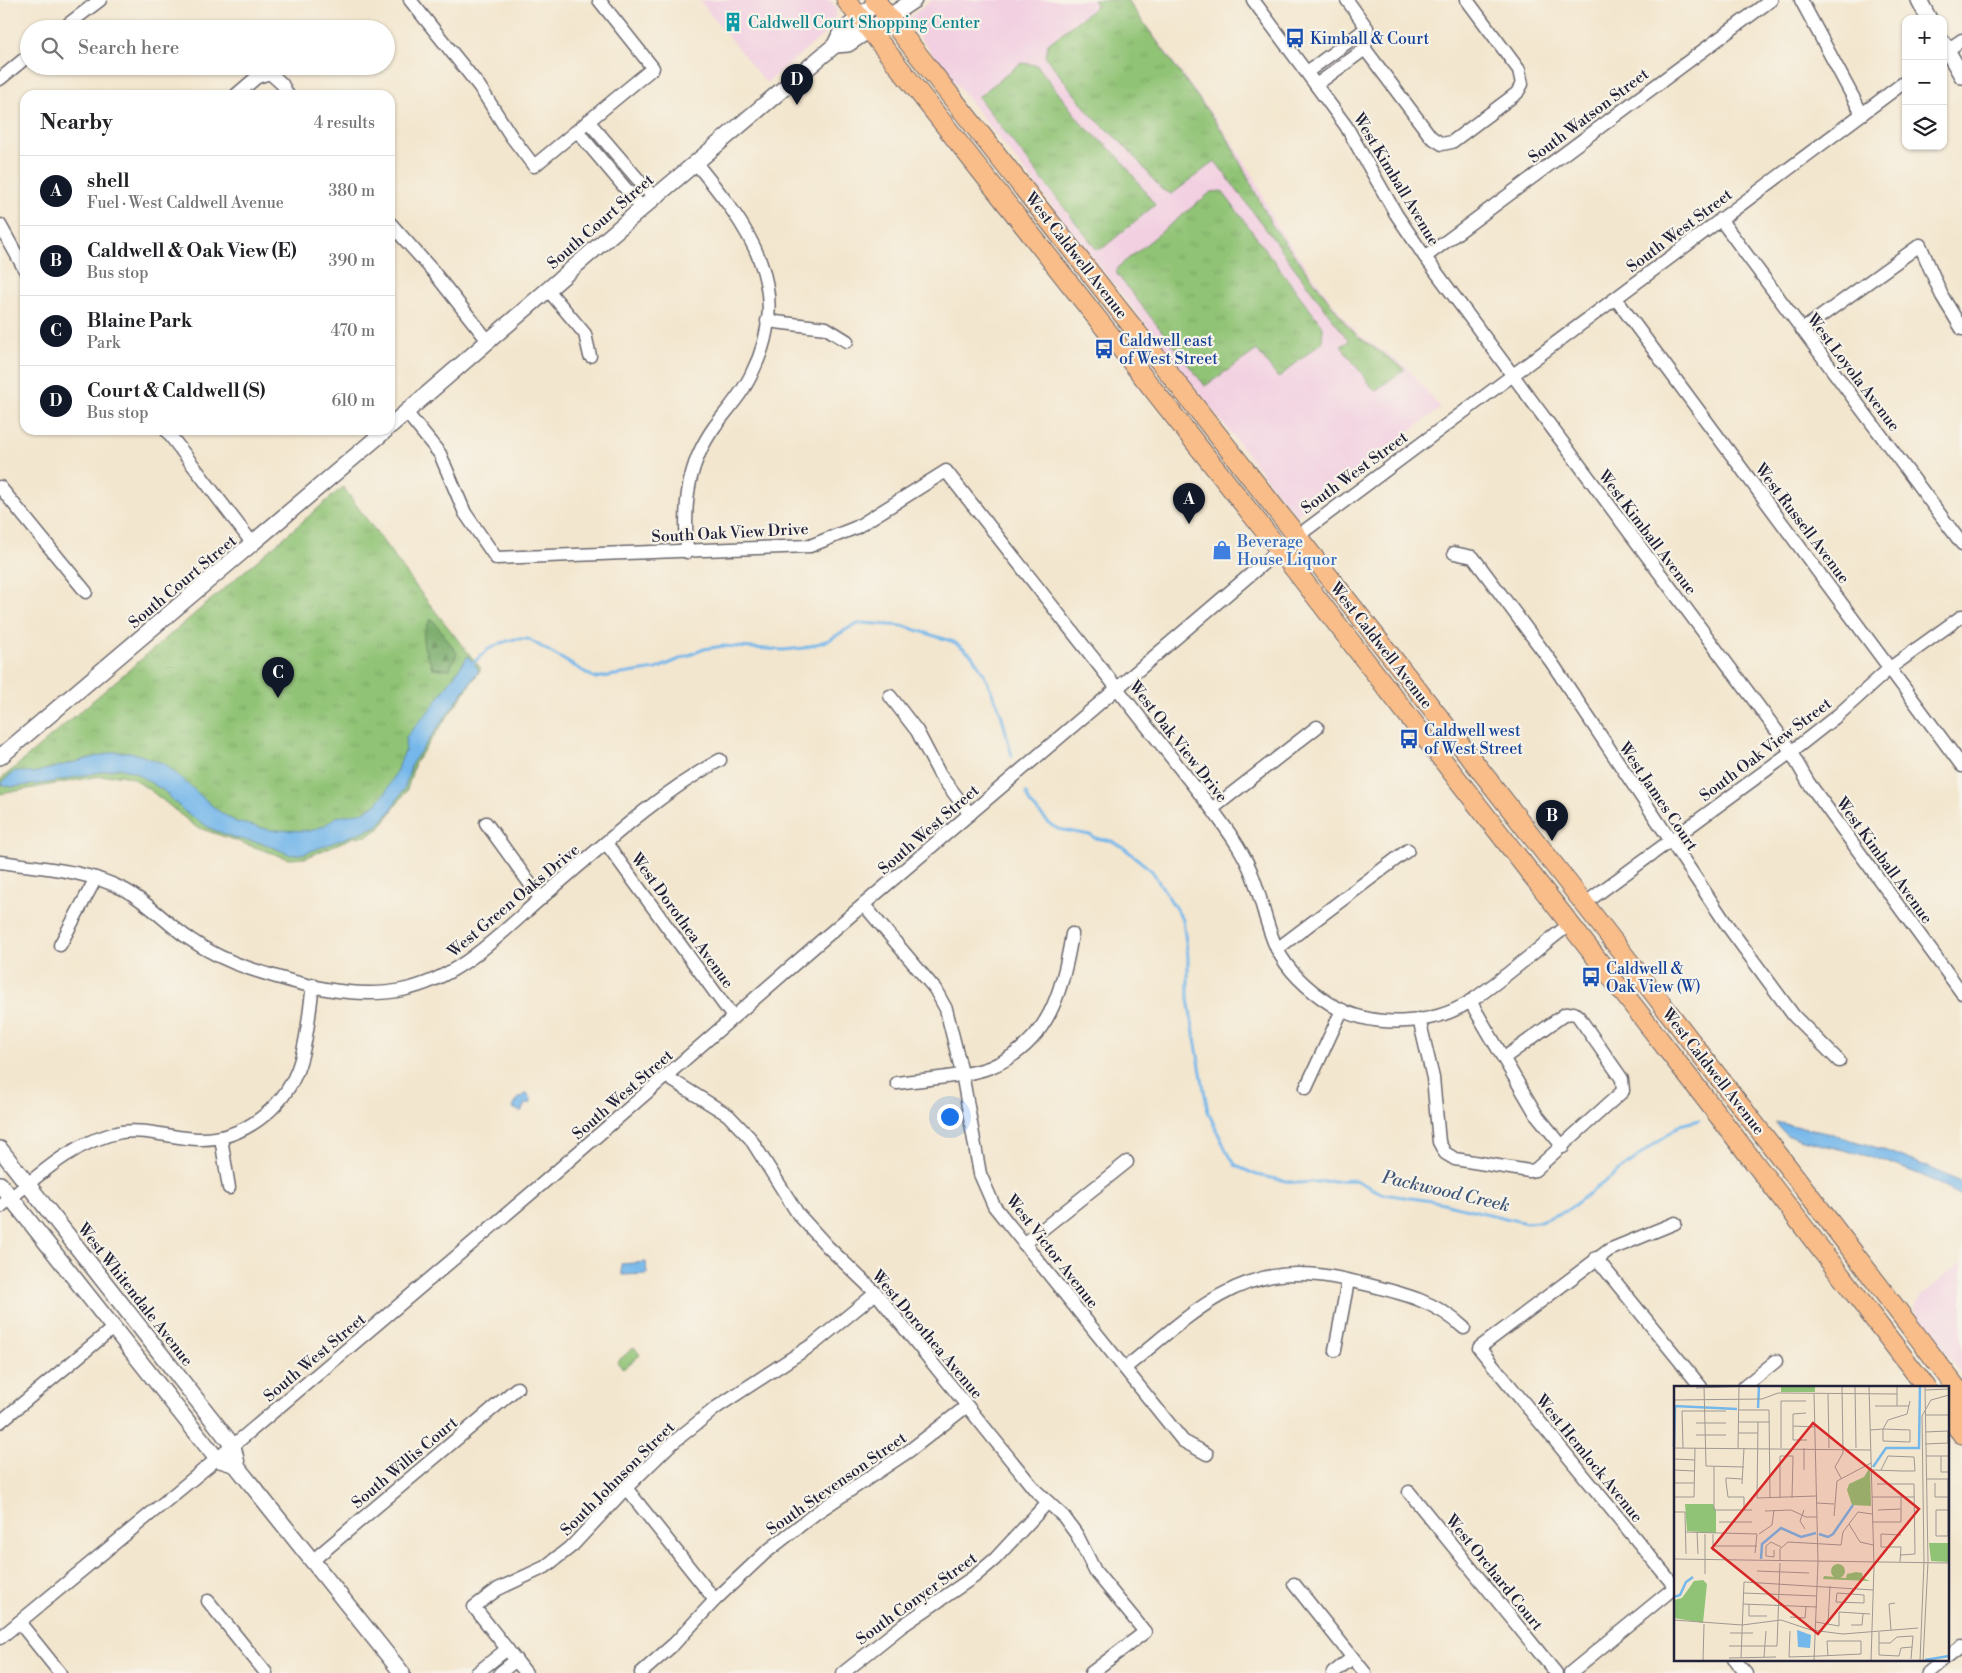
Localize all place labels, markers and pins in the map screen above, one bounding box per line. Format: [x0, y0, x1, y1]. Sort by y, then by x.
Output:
building icon: Caldwell Court Shopping Center [722, 11, 744, 33]
place label: Caldwell Court Shopping Center [748, 13, 980, 33]
bus stop icon: Kimball & Court [1284, 27, 1306, 49]
place label: Kimball & Court [1310, 29, 1430, 49]
pin: D [781, 64, 813, 105]
place label: Caldwell east of West Street [1119, 331, 1218, 369]
bus stop icon: Caldwell east of West Street [1093, 338, 1115, 360]
pin: A [1173, 483, 1205, 524]
place label: Beverage House Liquor [1236, 532, 1337, 570]
shop icon: Beverage House Liquor [1211, 539, 1233, 561]
pin: C [262, 657, 294, 698]
place label: Caldwell west of West Street [1424, 721, 1523, 759]
bus stop icon: Caldwell west of West Street [1398, 728, 1420, 750]
pin: B [1536, 800, 1568, 841]
place label: Caldwell & Oak View (W) [1606, 959, 1701, 997]
bus stop icon: Caldwell & Oak View (W) [1580, 966, 1602, 988]

